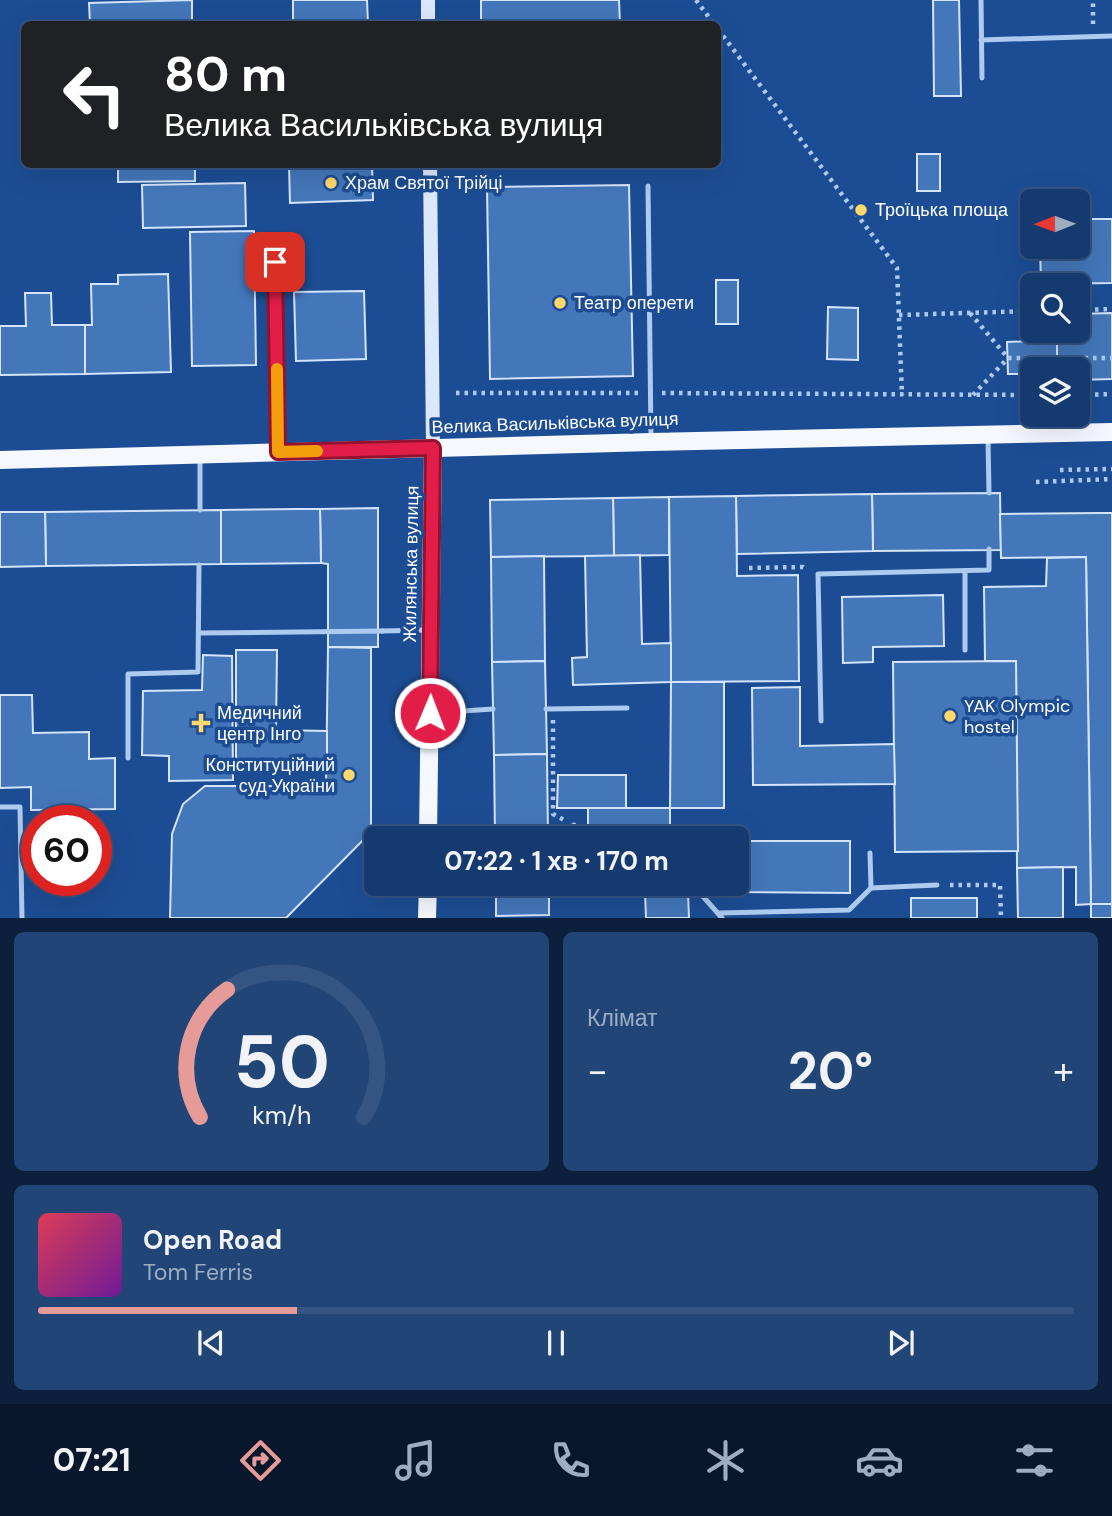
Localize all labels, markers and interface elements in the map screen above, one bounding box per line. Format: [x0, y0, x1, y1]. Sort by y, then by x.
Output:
text: 80 m [164, 42, 287, 106]
icon: left [49, 49, 140, 140]
text: Велика Васильківська вулиця [164, 104, 603, 146]
place label: Храм Святої Трійці [345, 171, 503, 195]
marker: Храм Святої Трійці [323, 175, 339, 191]
north arrow [1020, 189, 1090, 259]
map controls [1020, 189, 1090, 427]
place label: Троїцька площа [875, 198, 1009, 222]
marker: Троїцька площа [853, 202, 869, 218]
pin [245, 232, 305, 292]
icon: arrive [256, 243, 294, 281]
button: search [1020, 273, 1090, 343]
place label: Театр оперети [574, 291, 694, 315]
marker: Театр оперети [552, 295, 568, 311]
button: layers [1020, 357, 1090, 427]
street label: Велика Васильківська вулиця [431, 407, 679, 439]
street label: Жилянська вулиця [398, 485, 424, 643]
position arrow [393, 676, 467, 750]
place label: YAK Olympic hostel [964, 694, 1070, 739]
place label: Медичний центр Інго [217, 701, 302, 746]
marker: YAK Olympic hostel [942, 708, 958, 724]
marker: Медичний центр Інго [191, 713, 211, 733]
place label: Конституційний суд України [205, 753, 335, 798]
marker: Конституційний суд України [341, 767, 357, 783]
speed limit sign: 60 [21, 805, 112, 896]
text: 07:22 · 1 хв · 170 m [444, 844, 669, 878]
text: Клімат [587, 1003, 658, 1033]
text: 50 [233, 1016, 330, 1111]
text: 20° [788, 1037, 873, 1105]
text: − [587, 1046, 608, 1096]
text: + [1053, 1046, 1074, 1096]
text: km/h [252, 1099, 311, 1132]
text: Open Road [143, 1223, 282, 1257]
text: Tom Ferris [143, 1257, 253, 1287]
icon: previous [192, 1324, 230, 1362]
icon: pause [537, 1324, 575, 1362]
icon: next [882, 1324, 920, 1362]
icon: directions [236, 1436, 285, 1485]
icon: music [391, 1436, 440, 1485]
icon: phone [546, 1436, 595, 1485]
icon: climate [701, 1436, 750, 1485]
icon: car [855, 1436, 904, 1485]
icon: filters [1010, 1436, 1059, 1485]
text: 07:21 [53, 1439, 131, 1481]

